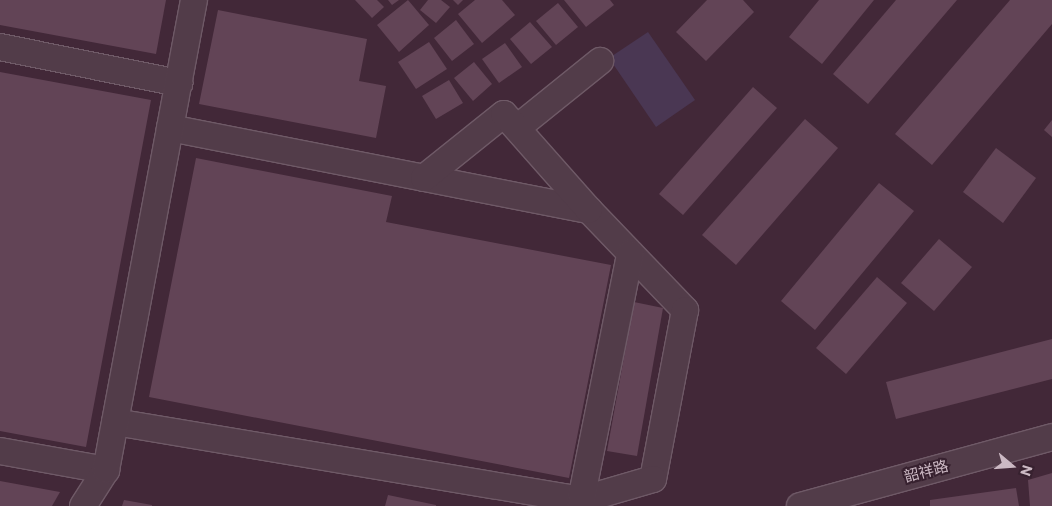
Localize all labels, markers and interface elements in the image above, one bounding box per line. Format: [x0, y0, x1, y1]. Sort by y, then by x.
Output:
north arrow [987, 441, 1037, 491]
street label: 韶祥路 [902, 456, 950, 486]
text: N [1017, 463, 1036, 478]

